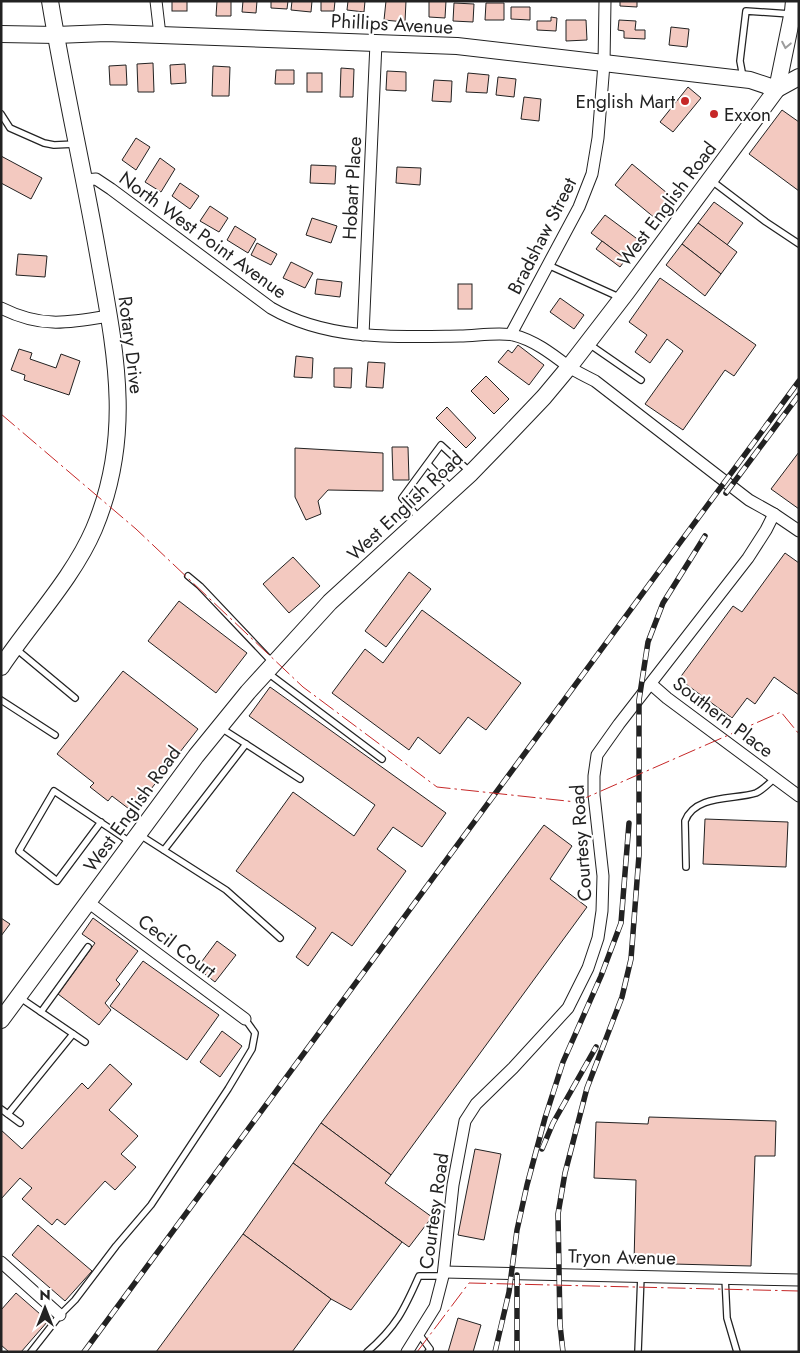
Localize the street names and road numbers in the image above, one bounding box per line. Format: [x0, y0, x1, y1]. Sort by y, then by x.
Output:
street label: Phillips Avenue [330, 7, 454, 41]
street label: Hobart Place [336, 135, 368, 240]
street label: West English Road [611, 136, 723, 272]
street label: North West Point Avenue [114, 165, 293, 305]
street label: Bradshaw Street [501, 173, 583, 299]
street label: Rotary Drive [112, 295, 150, 396]
street label: West English Road [341, 445, 469, 567]
street label: Southern Place [667, 670, 779, 764]
street label: West English Road [77, 740, 187, 878]
street label: Courtesy Road [563, 784, 599, 902]
street label: Cecil Court [132, 908, 222, 985]
street label: Courtesy Road [413, 1151, 455, 1271]
street label: Tryon Avenue [568, 1243, 676, 1271]

